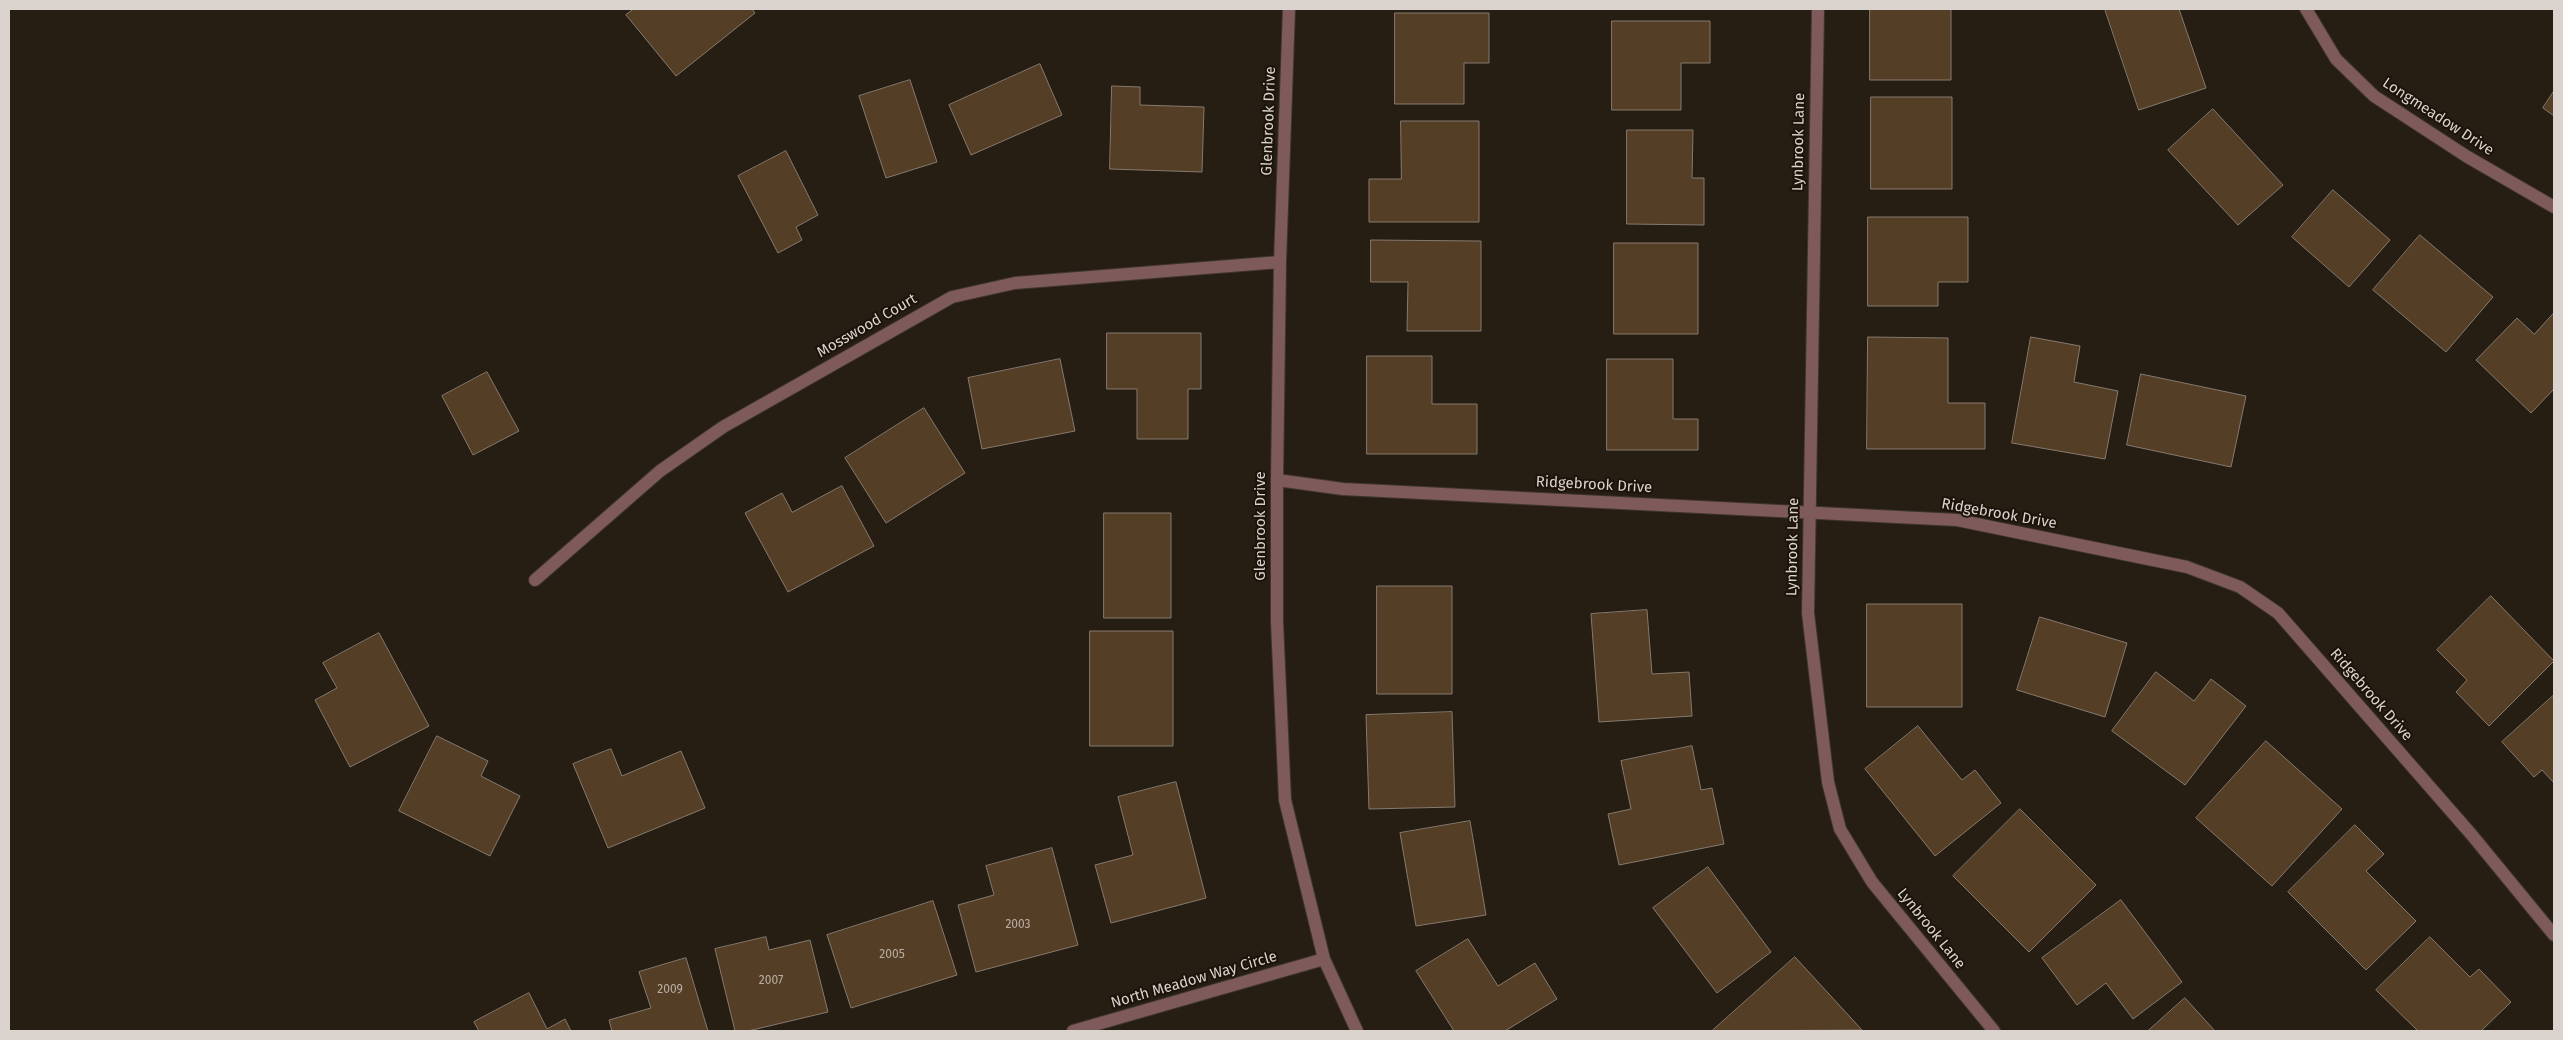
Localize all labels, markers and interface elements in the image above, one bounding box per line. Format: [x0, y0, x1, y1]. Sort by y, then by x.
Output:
street label: Glenbrook Drive [1258, 66, 1280, 176]
street label: Longmeadow Drive [2379, 74, 2497, 160]
street label: Lynbrook Lane [1789, 93, 1809, 191]
street label: Mosswood Court [814, 290, 920, 362]
street label: Glenbrook Drive [1252, 471, 1270, 581]
street label: Ridgebrook Drive [1535, 473, 1653, 497]
street label: Ridgebrook Drive [1940, 495, 2058, 533]
street label: Lynbrook Lane [1783, 498, 1803, 596]
street label: Ridgebrook Drive [2326, 645, 2416, 745]
street label: Lynbrook Lane [1893, 885, 1969, 973]
house number: 2003 [1005, 918, 1031, 932]
house number: 2005 [879, 948, 905, 962]
street label: North Meadow Way Circle [1109, 948, 1279, 1012]
house number: 2007 [759, 974, 783, 988]
house number: 2009 [657, 983, 683, 997]

